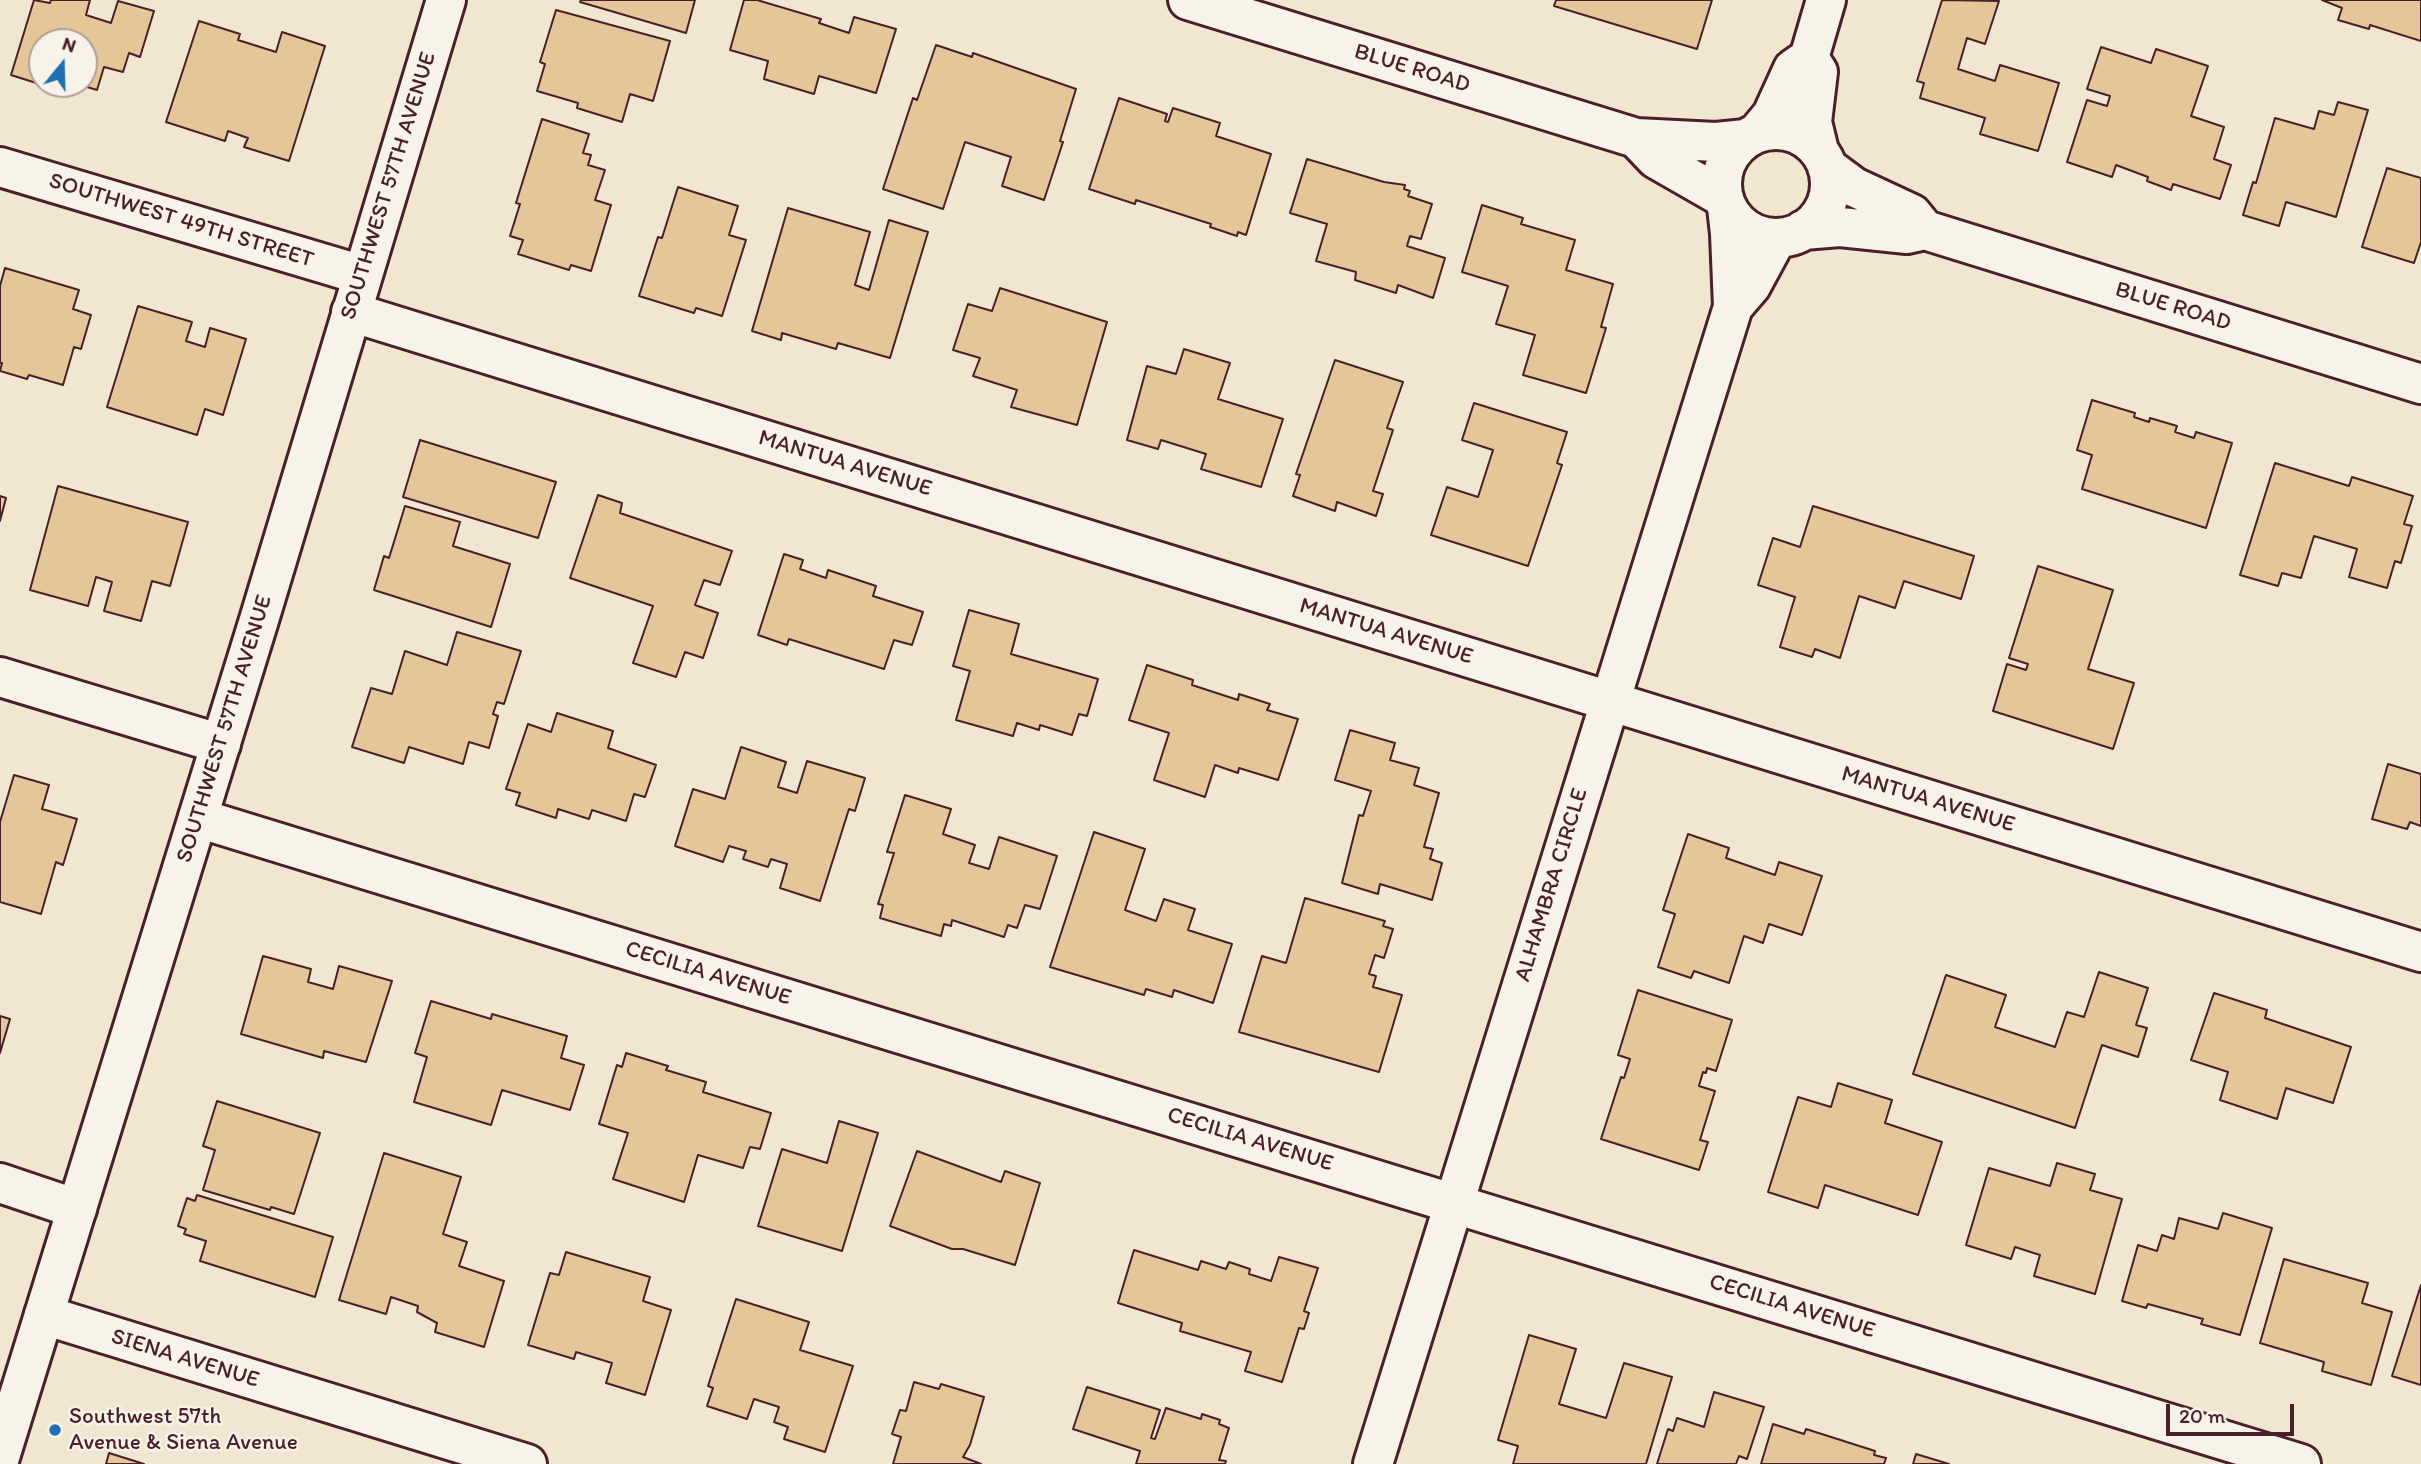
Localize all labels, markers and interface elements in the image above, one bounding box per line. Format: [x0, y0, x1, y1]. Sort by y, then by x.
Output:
north arrow [28, 28, 98, 98]
text: N [60, 32, 79, 58]
street label: BLUE ROAD [1351, 38, 1473, 100]
street label: SOUTHWEST 57TH AVENUE [335, 49, 443, 323]
street label: SOUTHWEST 49TH STREET [45, 168, 317, 274]
street label: BLUE ROAD [2112, 276, 2234, 338]
street label: MANTUA AVENUE [755, 424, 935, 504]
street label: SOUTHWEST 57TH AVENUE [171, 592, 279, 866]
street label: MANTUA AVENUE [1296, 592, 1476, 672]
street label: MANTUA AVENUE [1838, 760, 2018, 840]
street label: ALHAMBRA CIRCLE [1509, 785, 1595, 985]
street label: CECILIA AVENUE [622, 936, 794, 1012]
street label: CECILIA AVENUE [1164, 1102, 1336, 1178]
street label: CECILIA AVENUE [1706, 1269, 1878, 1345]
street label: SIENA AVENUE [108, 1323, 262, 1395]
scale bar [2169, 1390, 2297, 1434]
place label: Southwest 57th Avenue & Siena Avenue [69, 1403, 298, 1457]
text: 20 m [2179, 1403, 2225, 1428]
marker: Southwest 57th Avenue & Siena Avenue [47, 1422, 63, 1438]

